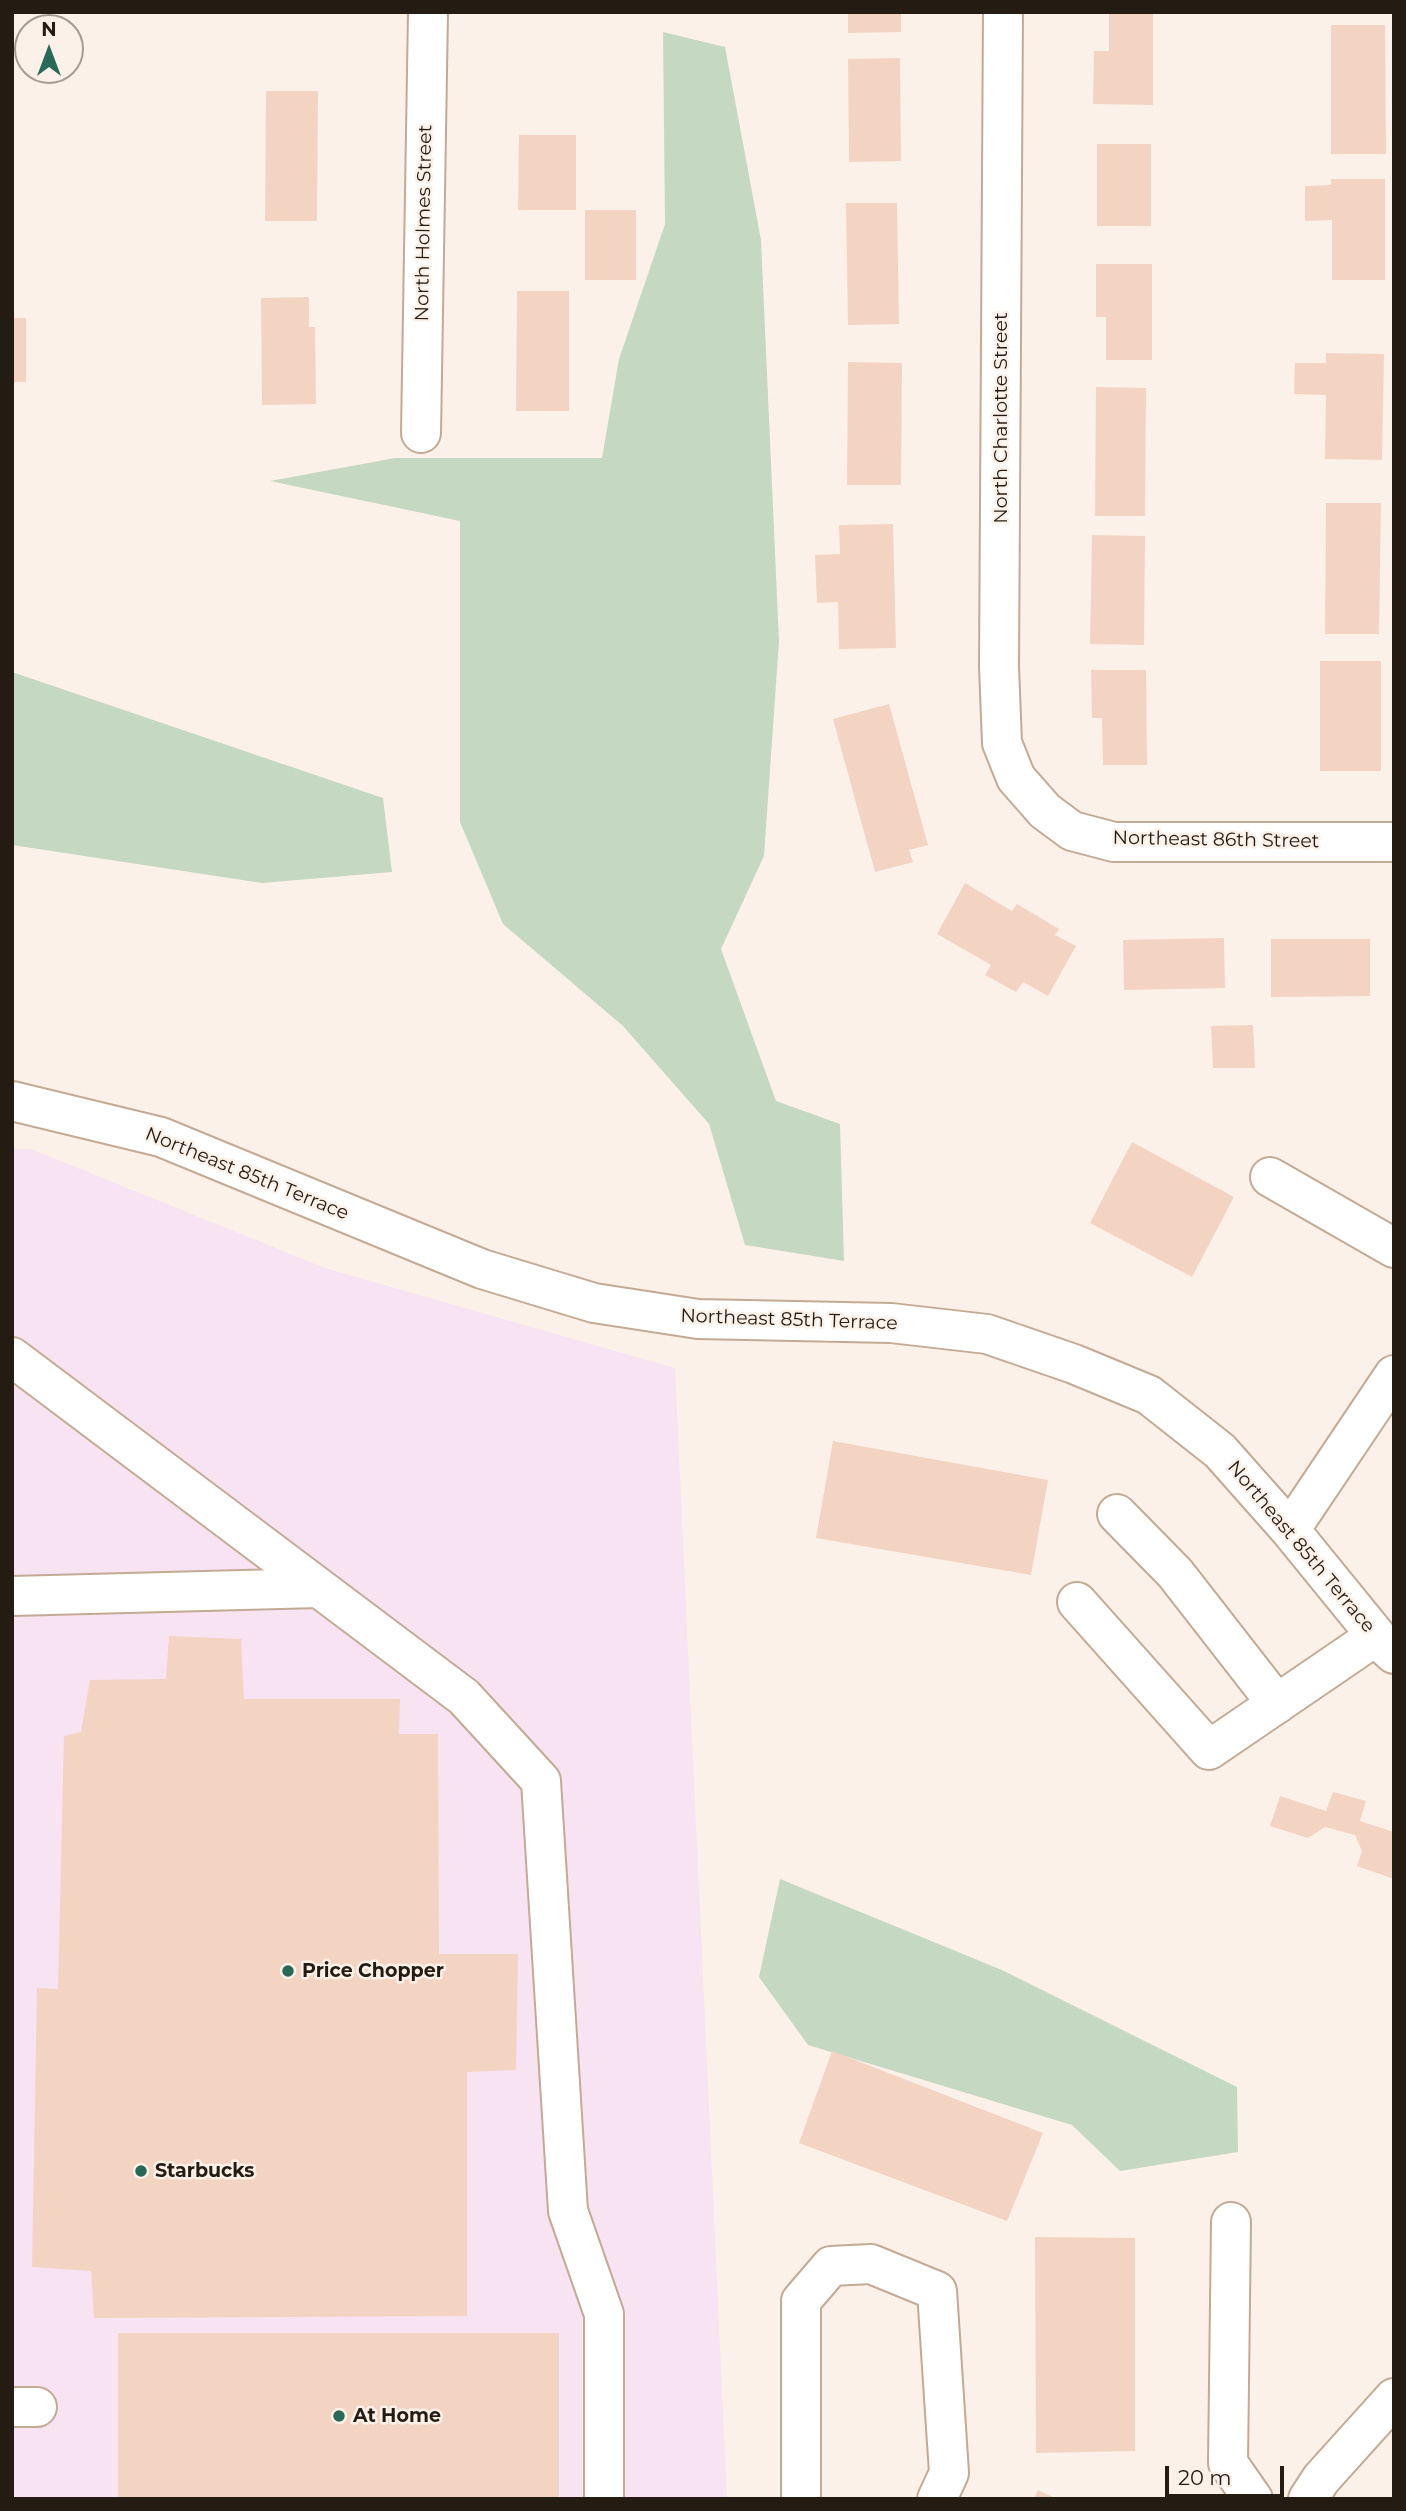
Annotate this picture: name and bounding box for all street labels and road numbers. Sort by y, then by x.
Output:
street label: North Holmes Street [411,125,437,321]
street label: North Charlotte Street [990,312,1012,524]
street label: Northeast 86th Street [1112,827,1320,853]
street label: Northeast 85th Terrace [142,1123,352,1225]
street label: Northeast 85th Terrace [680,1305,898,1335]
street label: Northeast 85th Terrace [1222,1456,1380,1638]

